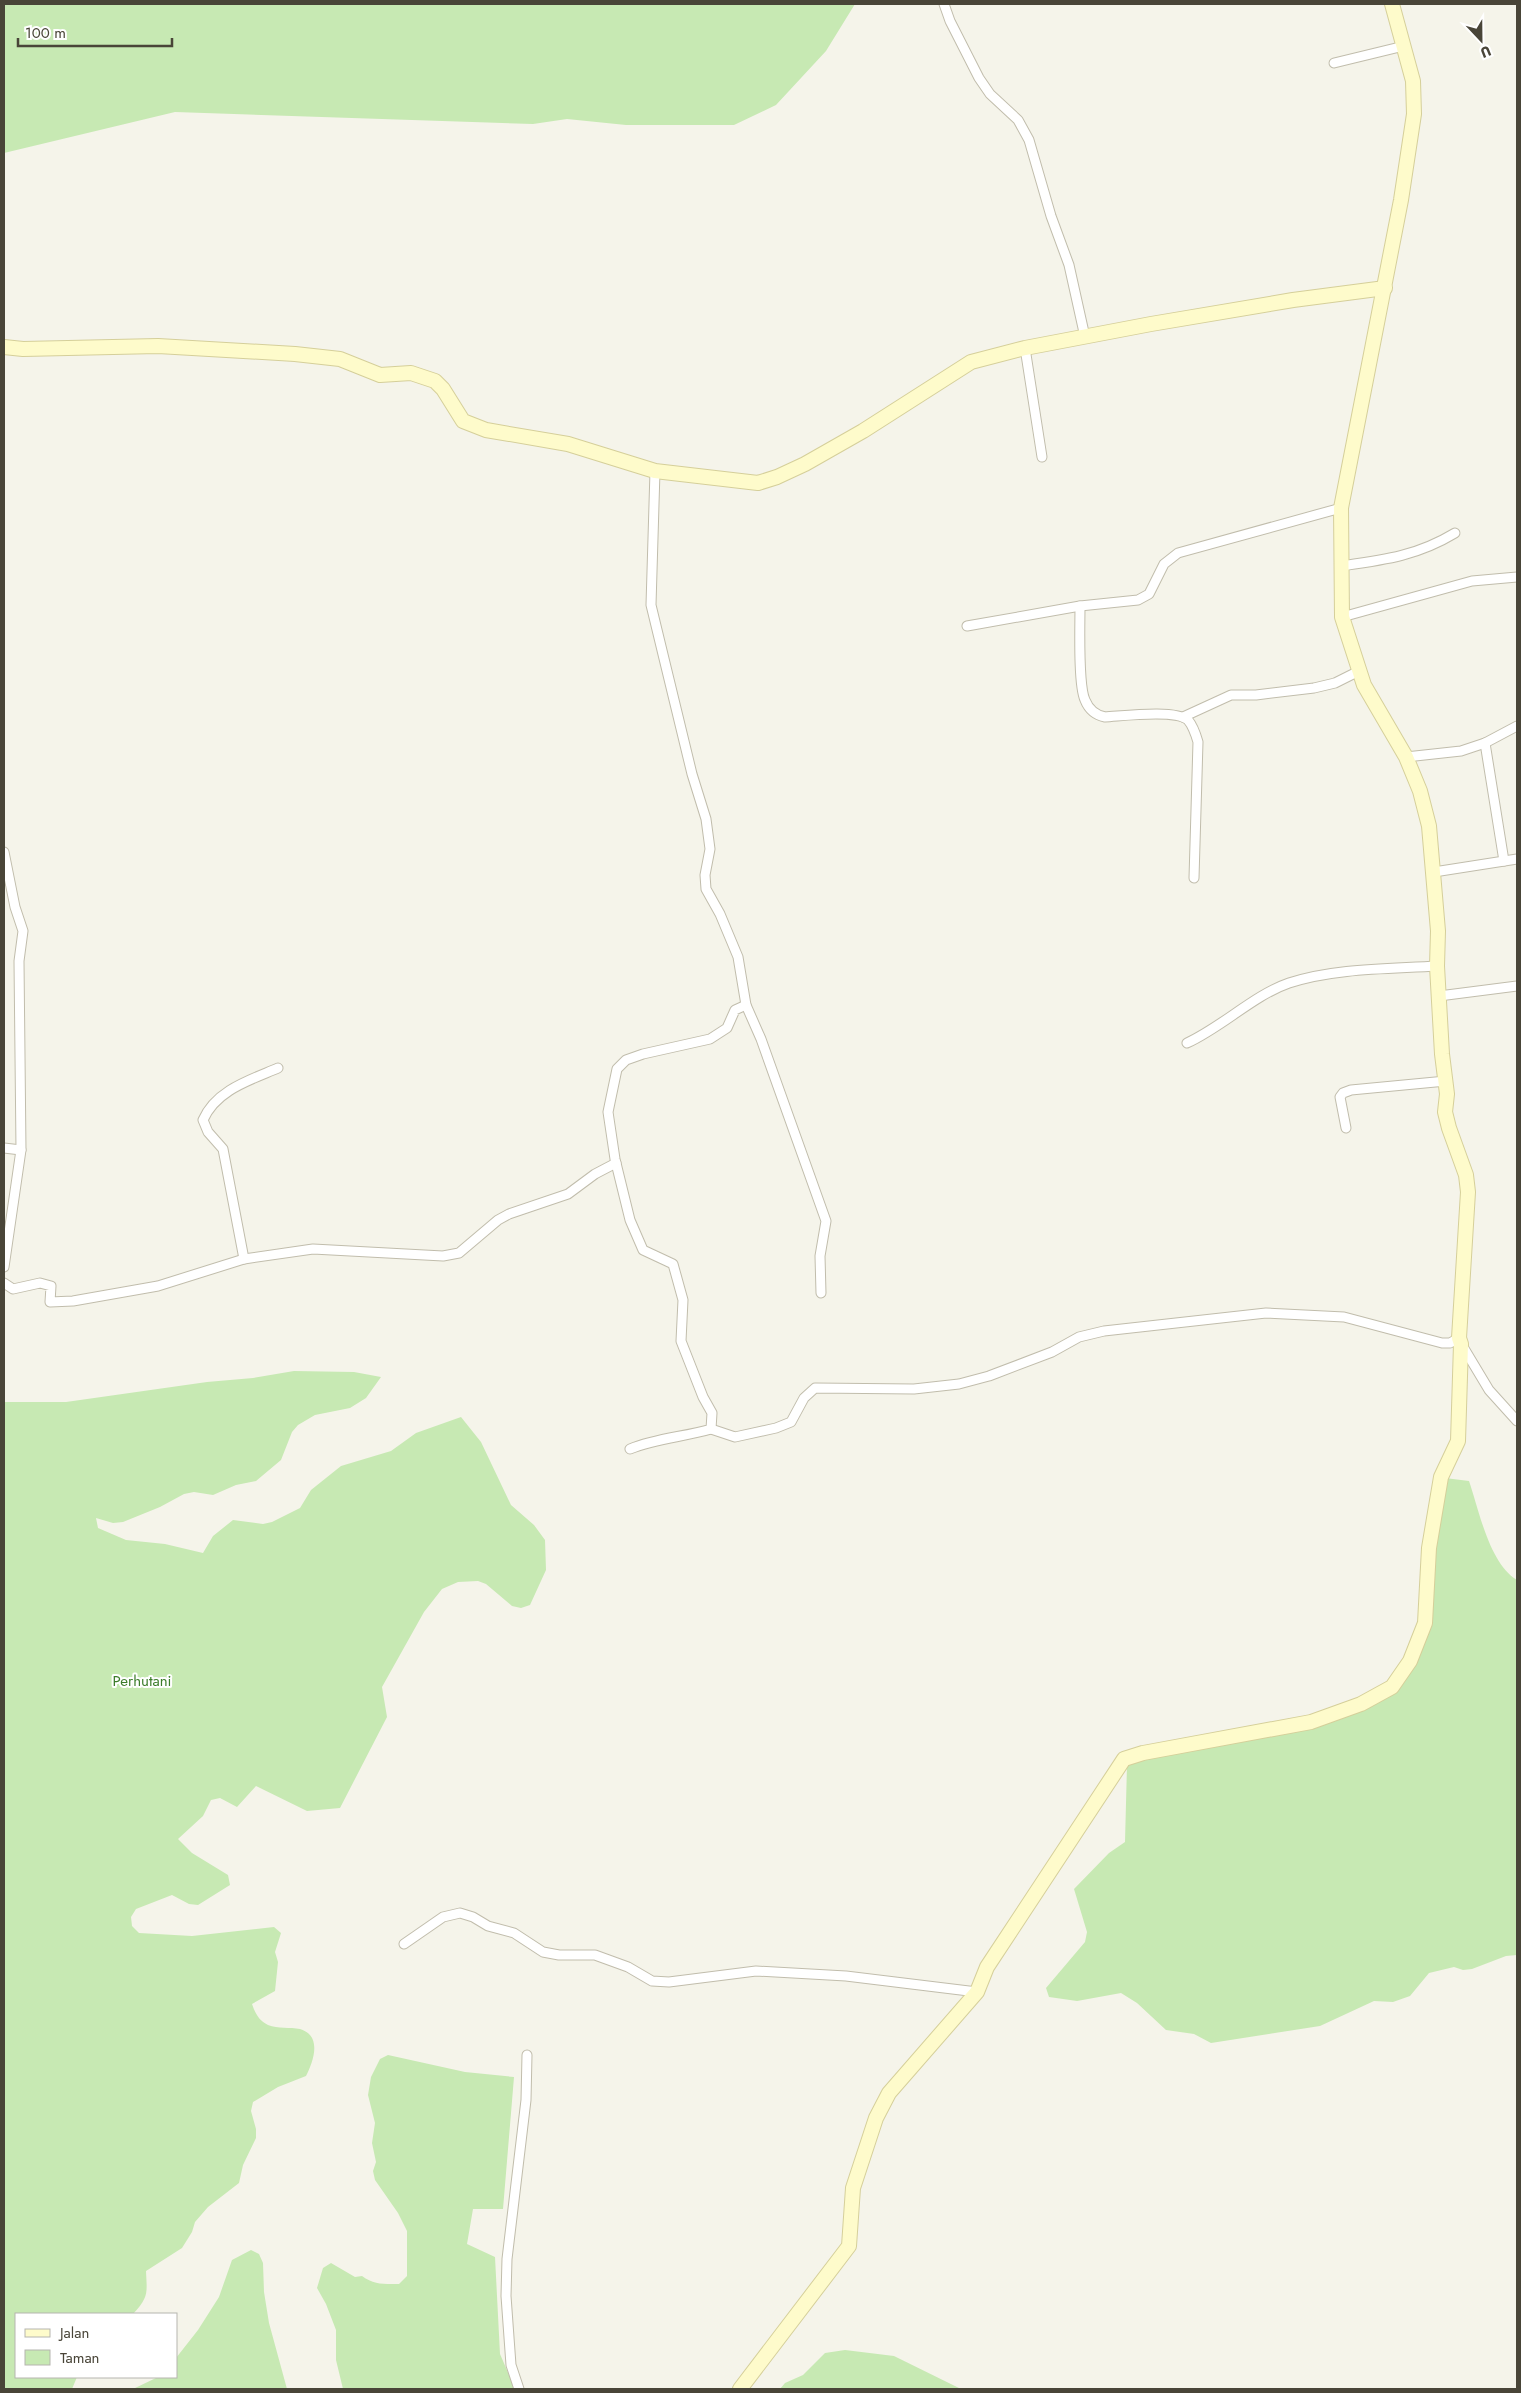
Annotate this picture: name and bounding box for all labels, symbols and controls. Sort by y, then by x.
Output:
scale bar [18,15,171,47]
north arrow [1456,15,1506,65]
text: 100 m [25,22,66,44]
text: U [1478,41,1494,63]
park label: Perhutani [113,1670,171,1692]
legend [15,2313,178,2378]
text: Jalan [58,2322,89,2344]
text: Taman [60,2347,99,2369]

